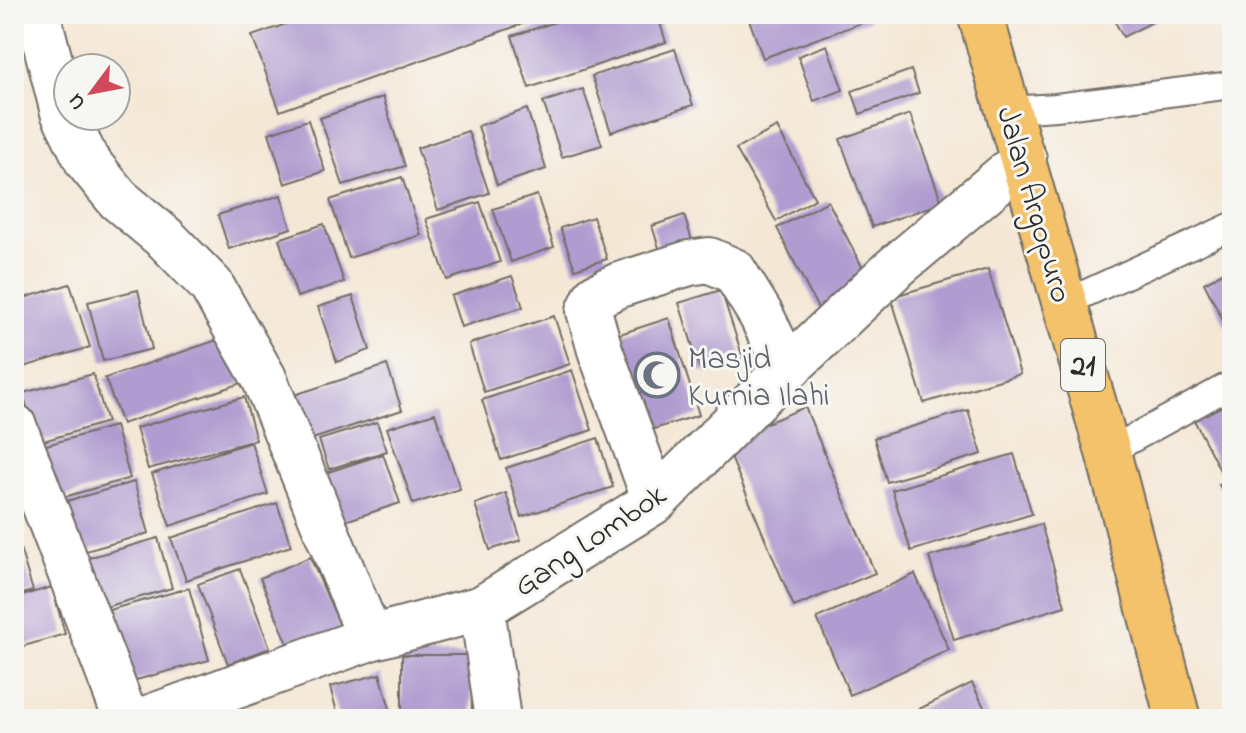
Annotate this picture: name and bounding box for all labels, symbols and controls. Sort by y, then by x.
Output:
north arrow [52,52,132,132]
text: U [60,87,95,115]
street label: Jalan Argopuro [982,101,1083,309]
place label: Masjid Kurnia Ilahi [688,337,830,421]
road number: 21 [1061,339,1105,391]
mosque icon: Masjid Kurnia Ilahi [633,351,681,399]
street label: Gang Lombok [505,473,678,610]

